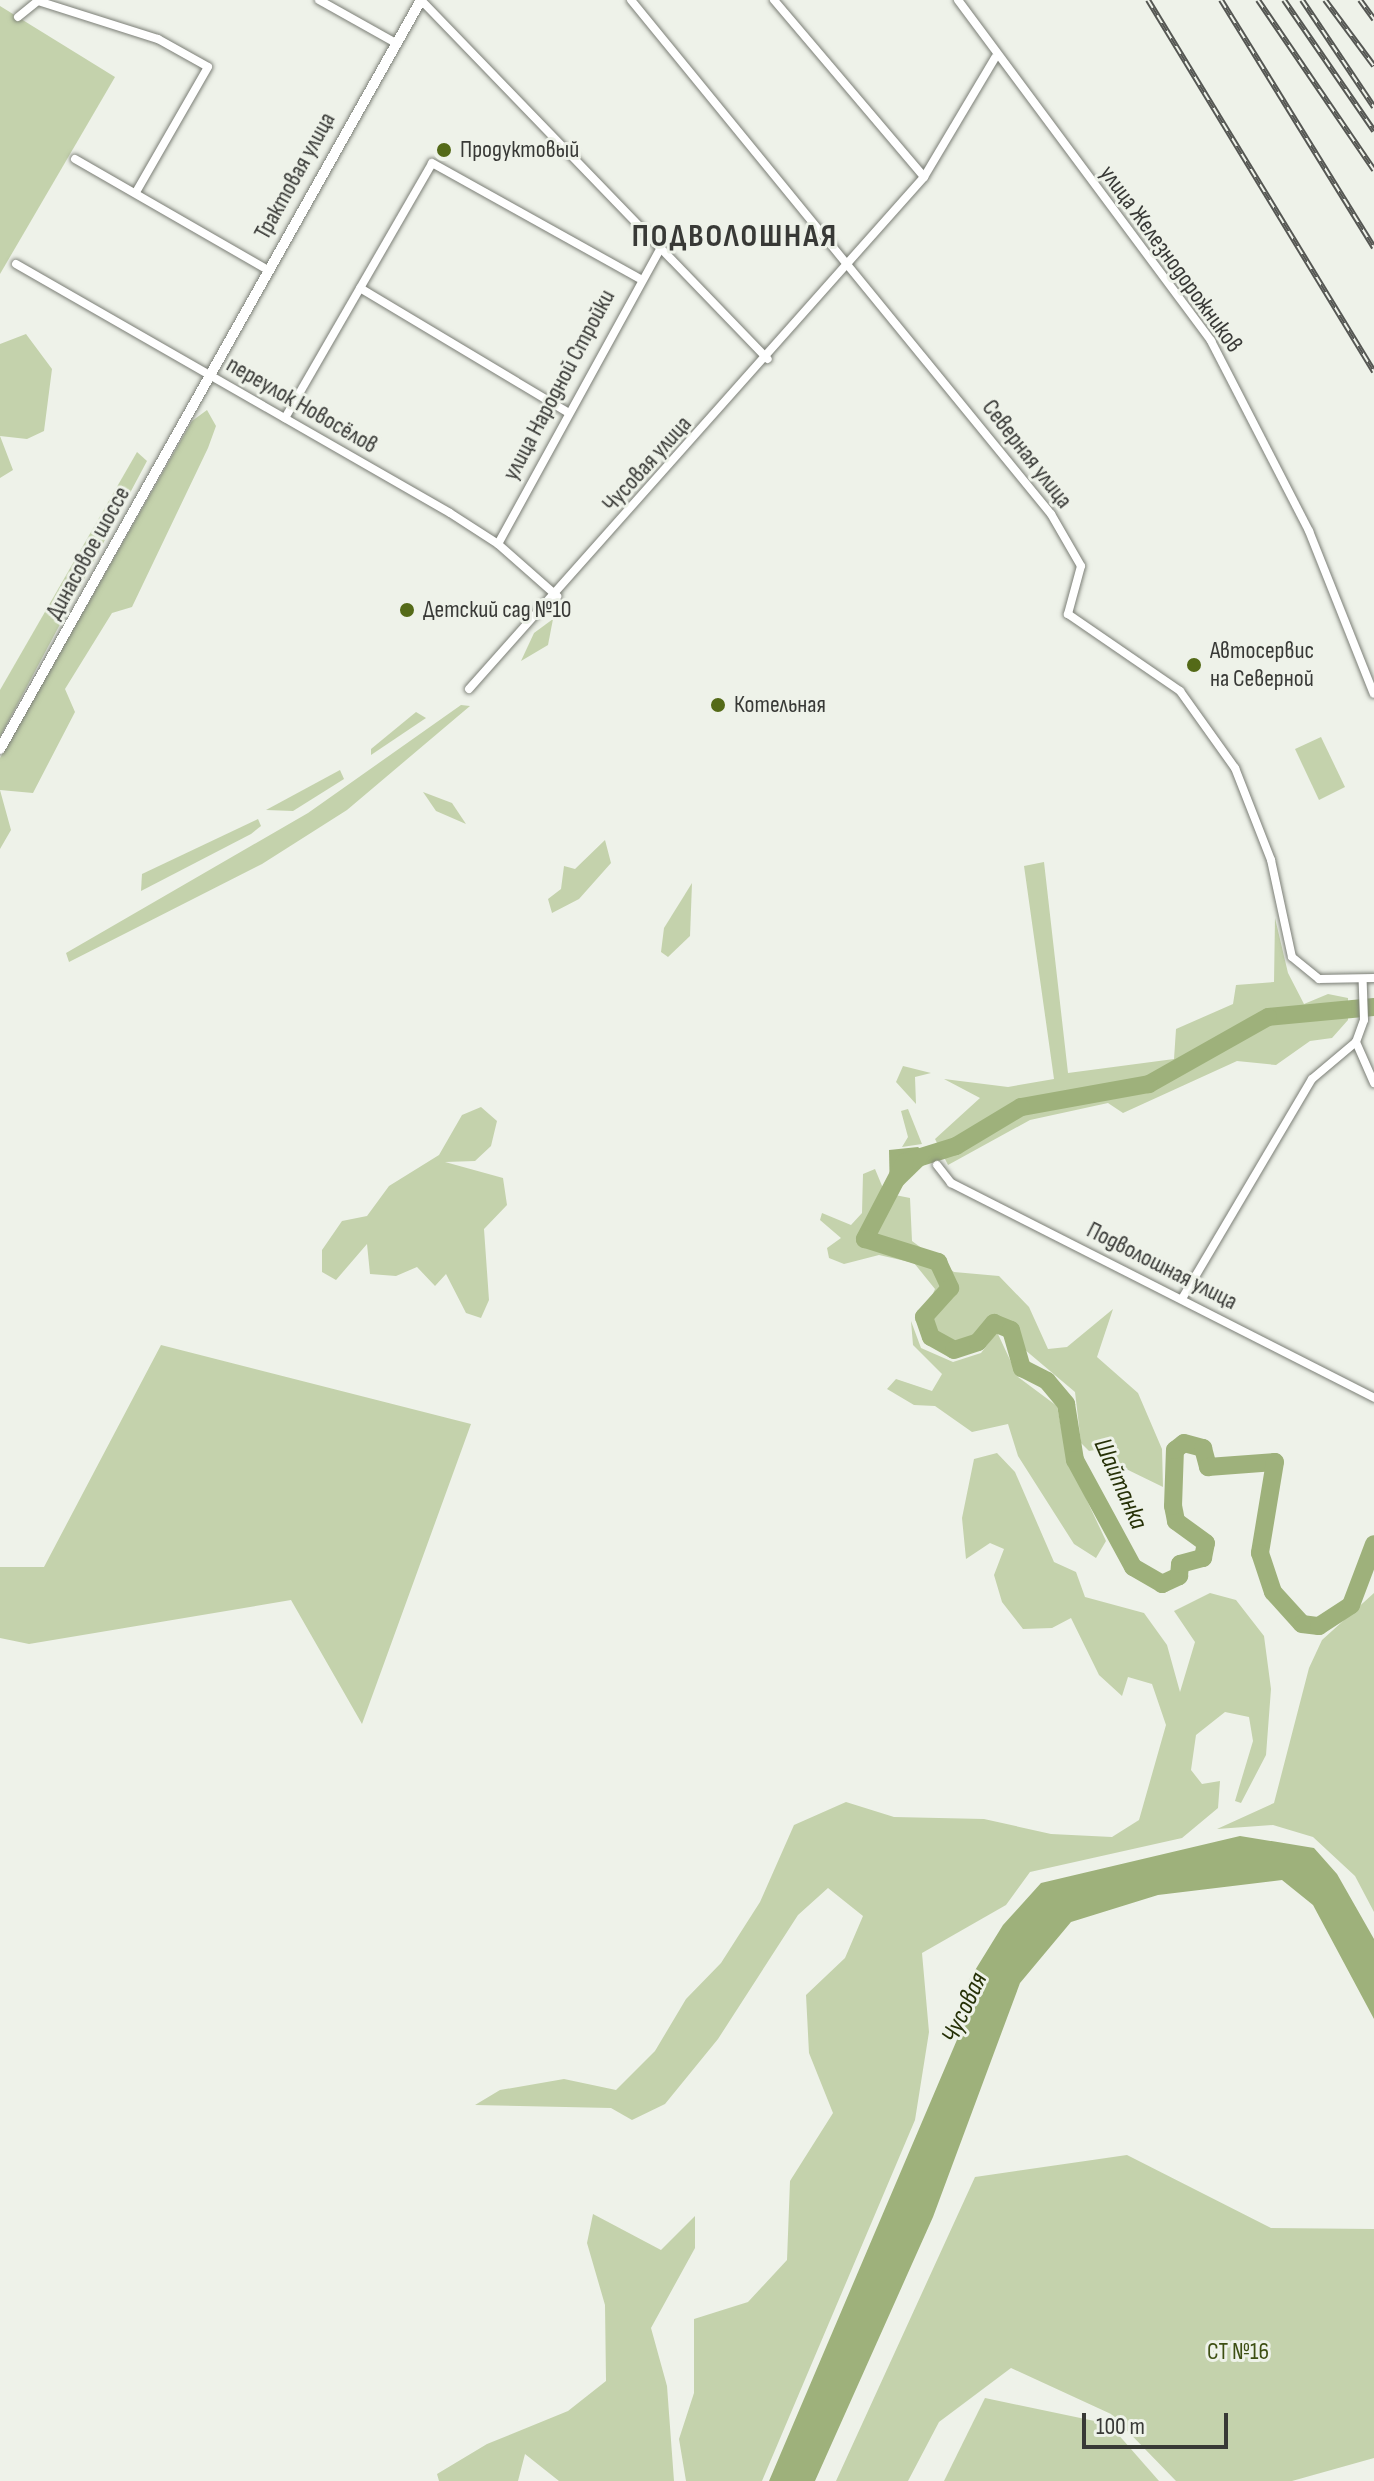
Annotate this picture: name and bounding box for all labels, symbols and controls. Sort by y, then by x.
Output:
street label: Трактовая улица [248,107,342,245]
place label: Продуктовый [460,136,579,164]
marker: Продуктовый [435,141,453,159]
street label: улица Железнодорожников [1094,160,1248,358]
district label: ПОДВОЛОШНАЯ [632,218,838,256]
street label: улица Народной Стройки [497,285,621,485]
street label: переулок Новосёлов [221,350,383,460]
street label: Северная улица [976,394,1078,514]
street label: Чусовая улица [596,410,698,518]
street label: Динасовое шоссе [40,482,136,624]
place label: Детский сад №10 [423,596,572,624]
marker: Детский сад №10 [398,601,416,619]
place label: Автосервис на Северной [1210,637,1314,693]
marker: Автосервис на Северной [1185,656,1203,674]
place label: Котельная [734,691,826,719]
marker: Котельная [709,696,727,714]
street label: Подволошная улица [1082,1216,1242,1316]
water label: Шайтанка [1086,1434,1154,1534]
water label: Чусовая [935,1968,995,2048]
park label: СТ №16 [1207,2338,1269,2366]
scale bar [1086,2397,1232,2447]
text: 100 m [1096,2412,1145,2441]

